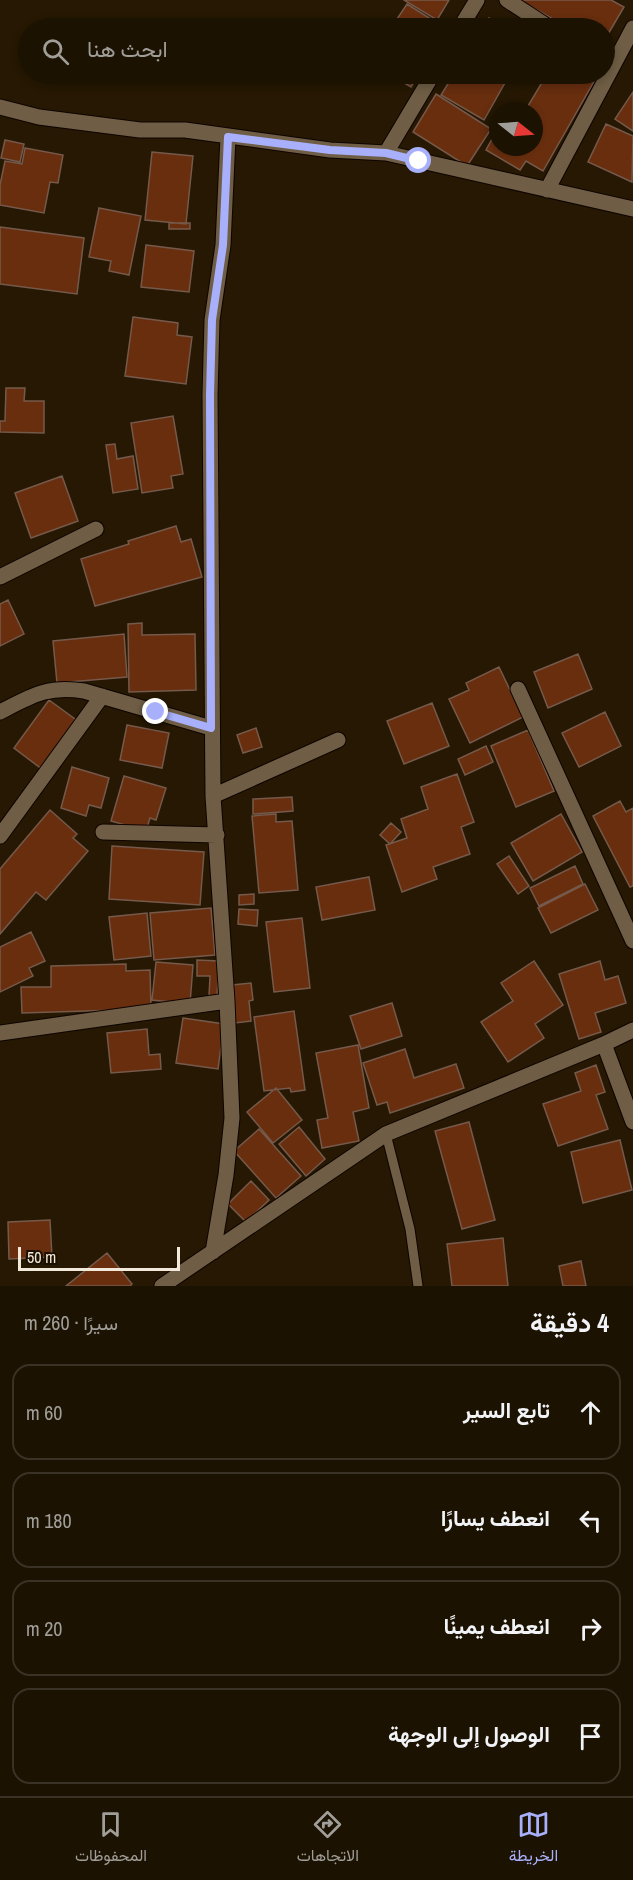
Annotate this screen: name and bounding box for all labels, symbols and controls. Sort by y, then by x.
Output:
search box [18,18,615,84]
text: ابحث هنا [87,34,168,64]
icon: search [39,35,72,68]
north arrow [489,102,543,156]
route start [405,147,431,173]
route end [142,698,168,724]
scale bar [18,1244,180,1272]
text: 50 m [27,1246,56,1268]
text: 4 دقيقة [530,1305,609,1340]
text: سيرًا · 260 m [24,1309,118,1336]
text: تابع السير [463,1395,550,1425]
icon: ahead [574,1396,607,1429]
text: 60 m [26,1399,62,1426]
text: انعطف يسارًا [441,1503,550,1533]
icon: left [574,1504,607,1537]
text: 180 m [26,1507,72,1534]
text: انعطف يمينًا [444,1611,550,1641]
icon: right [574,1612,607,1645]
text: 20 m [26,1615,62,1642]
text: الوصول إلى الوجهة [388,1719,550,1749]
icon: arrive [574,1720,607,1753]
tab: المحفوظات [75,1808,147,1870]
tab: الاتجاهات [297,1808,359,1870]
tab: الخريطة [509,1808,558,1870]

